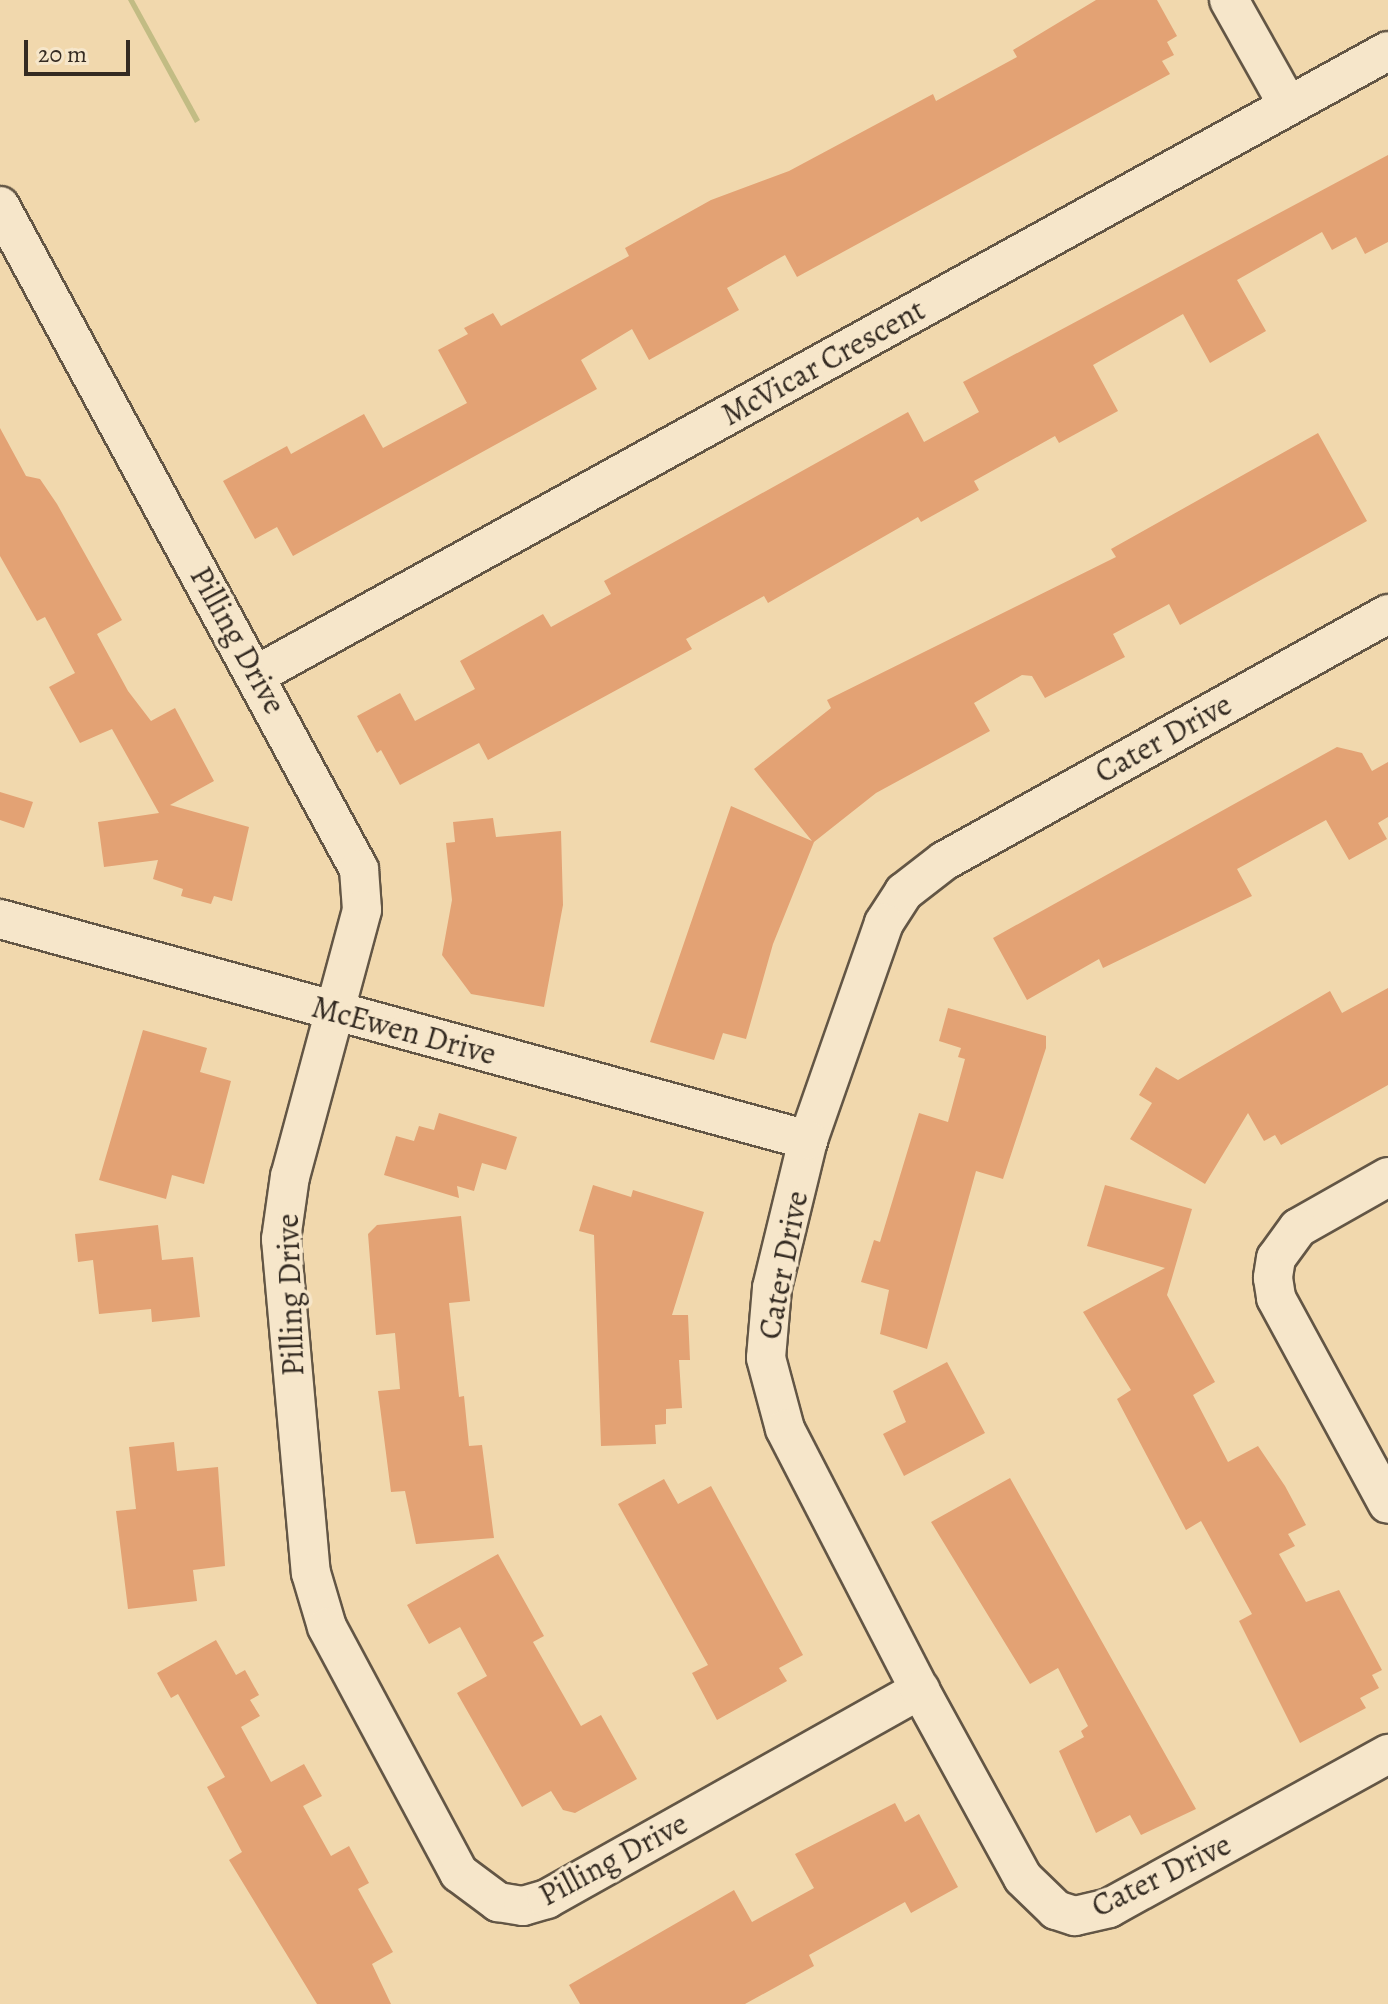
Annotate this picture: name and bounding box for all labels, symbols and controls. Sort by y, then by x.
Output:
scale bar [28,24,134,74]
text: 20 m [38,38,87,70]
street label: McVicar Crescent [715,290,931,434]
street label: Pilling Drive [182,560,294,720]
street label: Cater Drive [1088,685,1238,791]
street label: McEwen Drive [308,987,500,1073]
street label: Cater Drive [750,1188,816,1342]
street label: Pilling Drive [268,1213,312,1377]
street label: Pilling Drive [532,1804,694,1914]
street label: Cater Drive [1085,1825,1237,1925]

